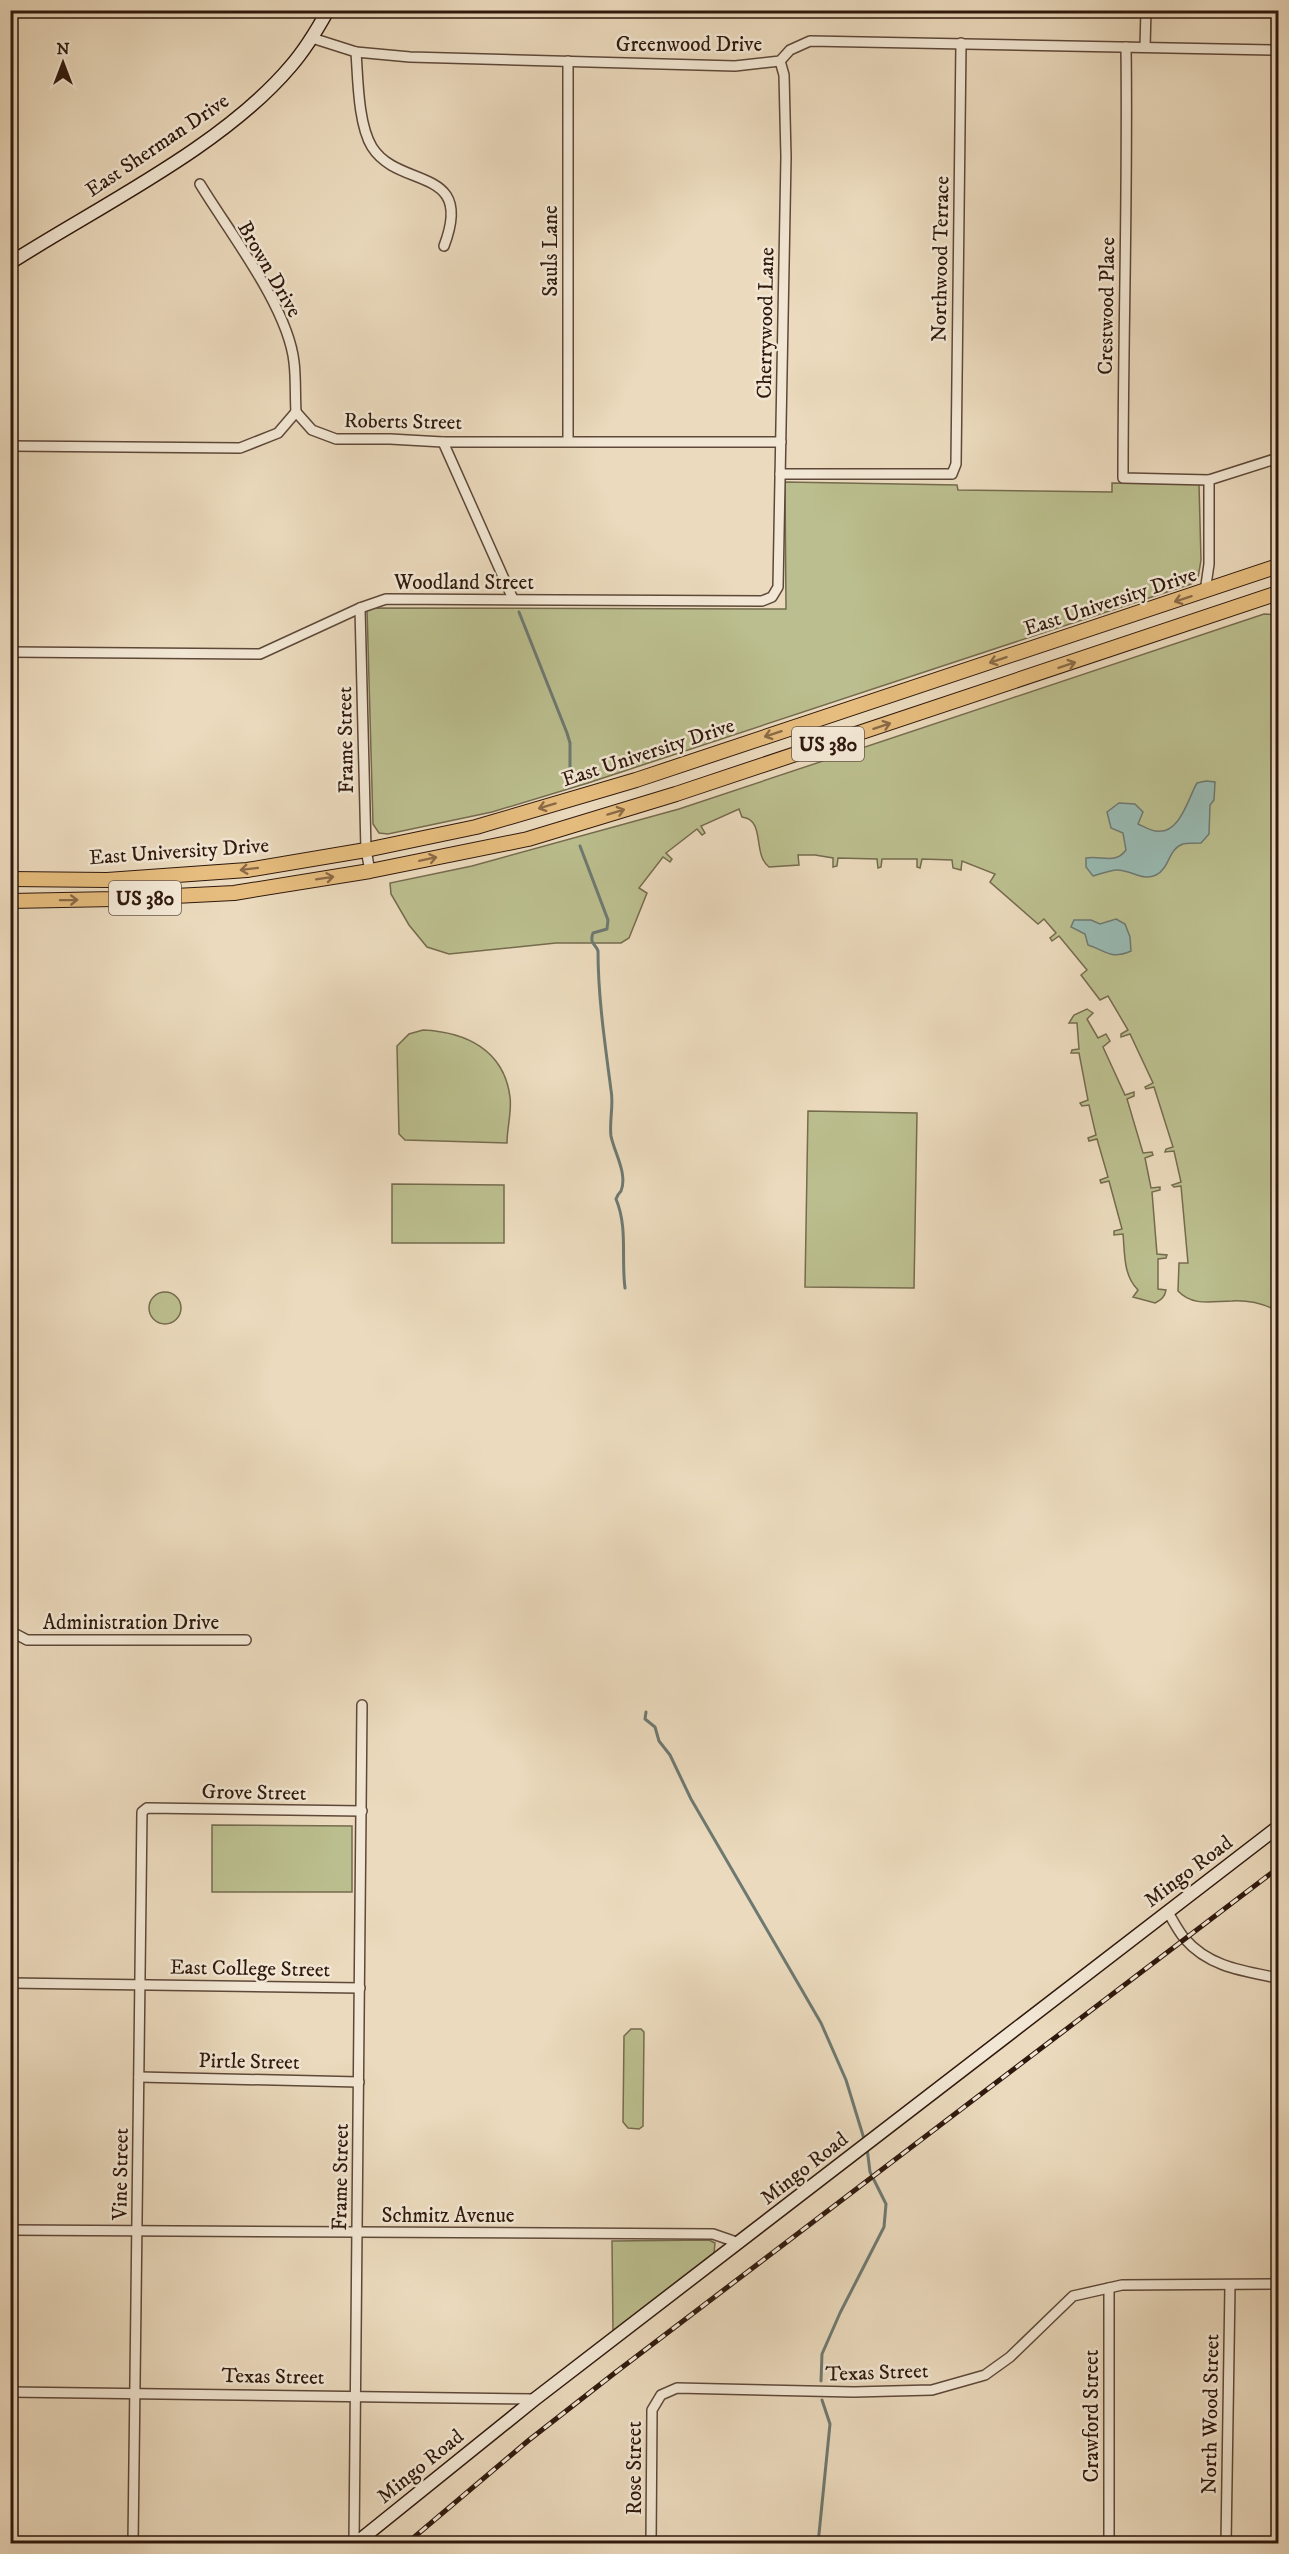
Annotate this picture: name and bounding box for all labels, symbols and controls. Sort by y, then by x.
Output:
street label: Greenwood Drive [616,32,762,58]
north arrow [33,33,93,93]
text: N [56,39,70,59]
street label: East Sherman Drive [81,88,234,203]
street label: Northwood Terrace [927,176,955,342]
street label: Sauls Lane [538,205,564,297]
street label: Brown Drive [231,217,307,323]
street label: Crestwood Place [1093,237,1121,375]
street label: Cherrywood Lane [752,247,780,399]
street label: Roberts Street [344,408,463,436]
street label: East University Drive [1021,562,1200,642]
street label: Woodland Street [393,570,534,596]
one-way arrow [1174,594,1193,605]
one-way arrow [989,655,1008,666]
one-way arrow [1057,659,1076,670]
street label: Frame Street [332,686,360,794]
street label: East University Drive [559,713,738,793]
one-way arrow [872,720,891,731]
road number: US 380 [792,727,864,761]
one-way arrow [764,729,783,740]
one-way arrow [538,801,557,812]
one-way arrow [607,806,626,817]
street label: East University Drive [88,833,270,871]
one-way arrow [418,853,437,865]
one-way arrow [240,864,259,875]
one-way arrow [314,873,334,884]
road number: US 380 [109,881,181,915]
one-way arrow [58,894,78,906]
street label: Administration Drive [43,1610,220,1636]
street label: Grove Street [201,1779,307,1807]
street label: Mingo Road [1139,1830,1238,1913]
street label: East College Street [170,1955,331,1983]
street label: Pirtle Street [198,2048,300,2076]
street label: Frame Street [327,2123,355,2231]
street label: Mingo Road [756,2126,854,2211]
street label: Vine Street [107,2127,135,2221]
street label: Schmitz Avenue [381,2203,515,2229]
street label: North Wood Street [1197,2333,1225,2494]
street label: Crawford Street [1079,2349,1105,2483]
street label: Texas Street [825,2358,929,2388]
street label: Texas Street [221,2363,325,2391]
street label: Rose Street [622,2421,648,2515]
street label: Mingo Road [372,2424,470,2510]

